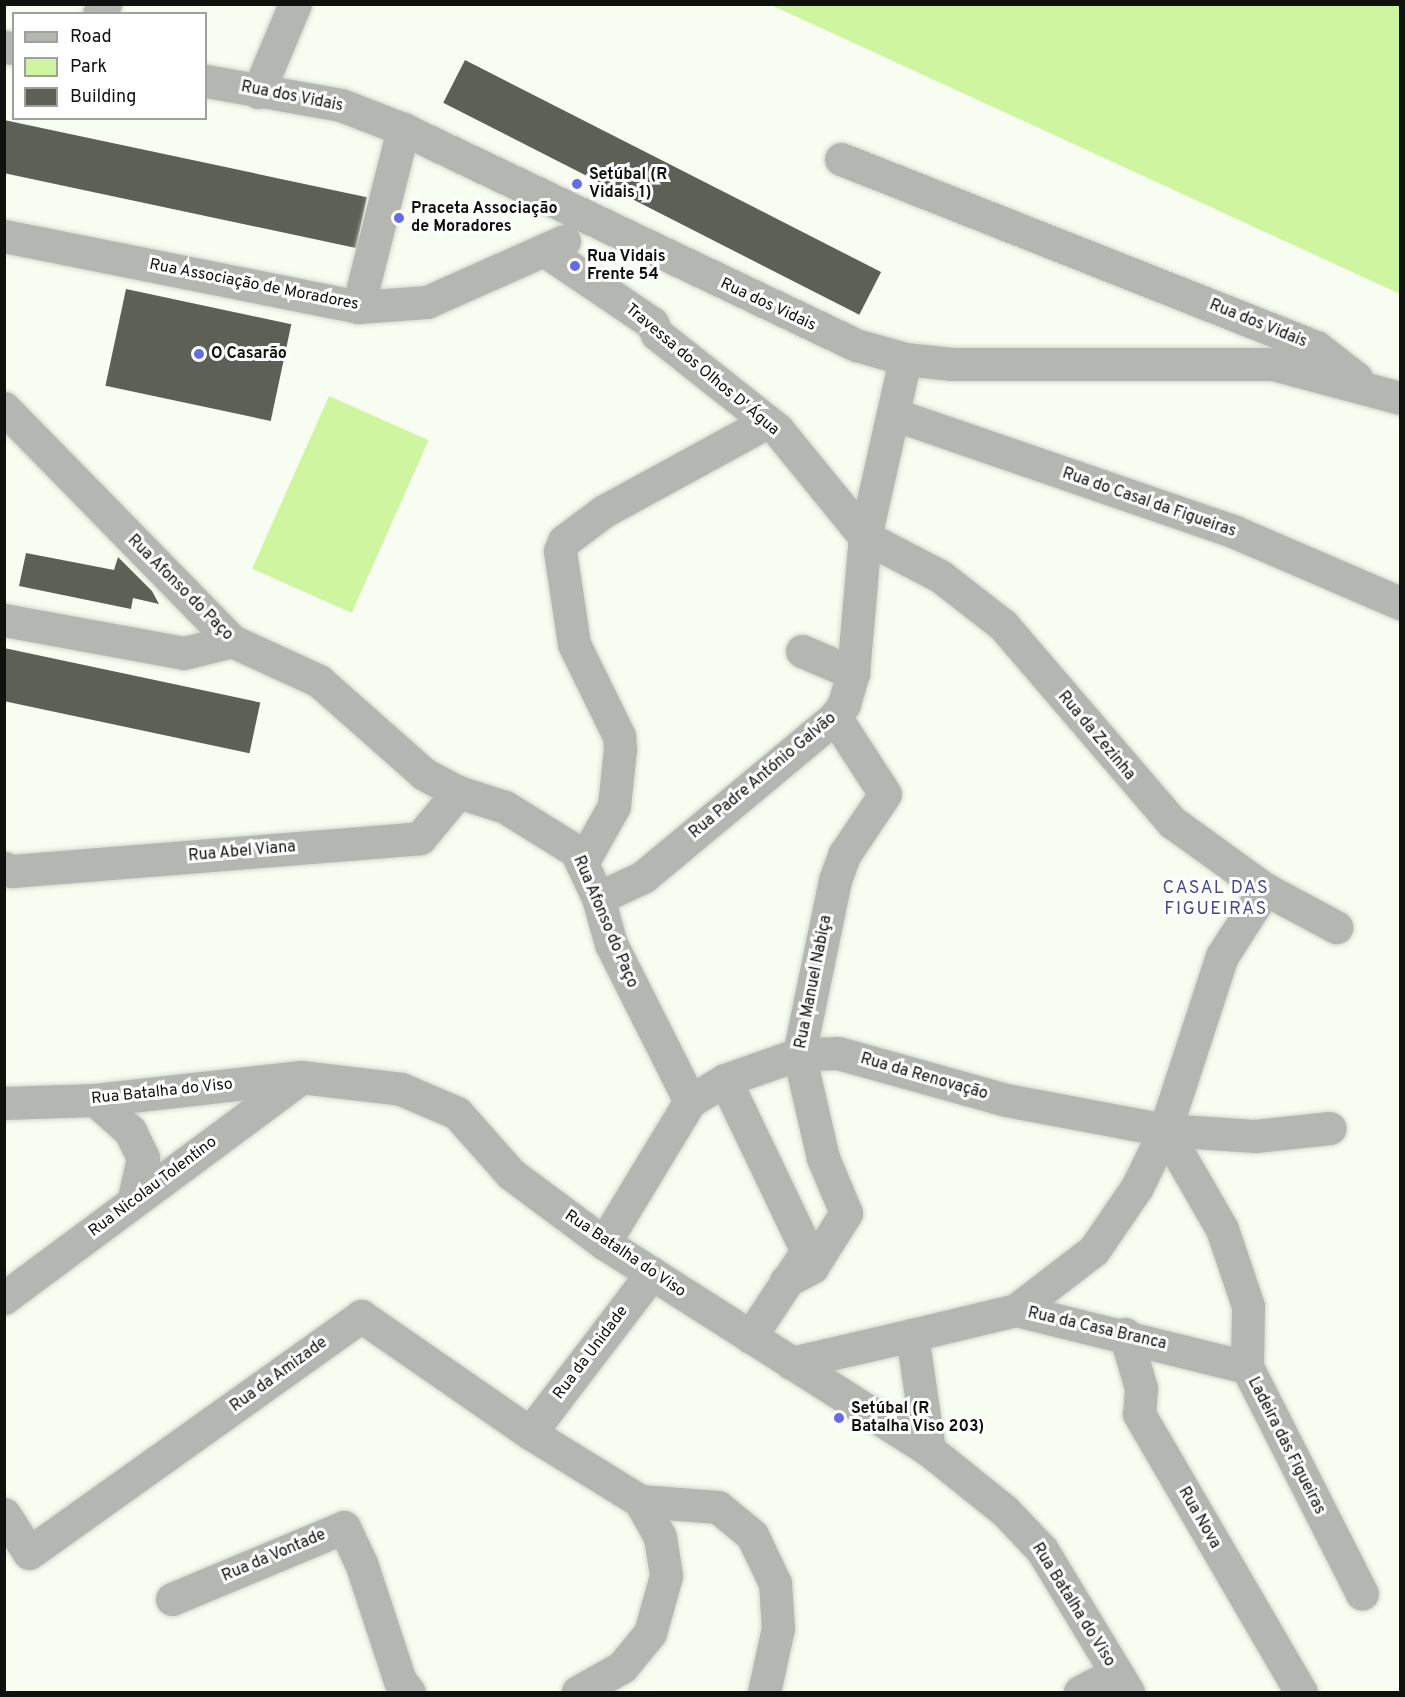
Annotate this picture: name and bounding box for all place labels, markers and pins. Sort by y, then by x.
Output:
place label: Setúbal (R Vidais 1) [589,165,667,203]
marker: Setúbal (R Vidais 1) [570,177,584,191]
place label: Praceta Associação de Moradores [411,199,558,237]
marker: Praceta Associação de Moradores [392,211,406,225]
place label: Rua Vidais Frente 54 [587,247,666,285]
marker: Rua Vidais Frente 54 [568,259,582,273]
place label: O Casarão [211,344,287,364]
marker: O Casarão [192,347,206,361]
place label: Setúbal (R Batalha Viso 203) [851,1399,985,1437]
marker: Setúbal (R Batalha Viso 203) [832,1411,846,1425]

